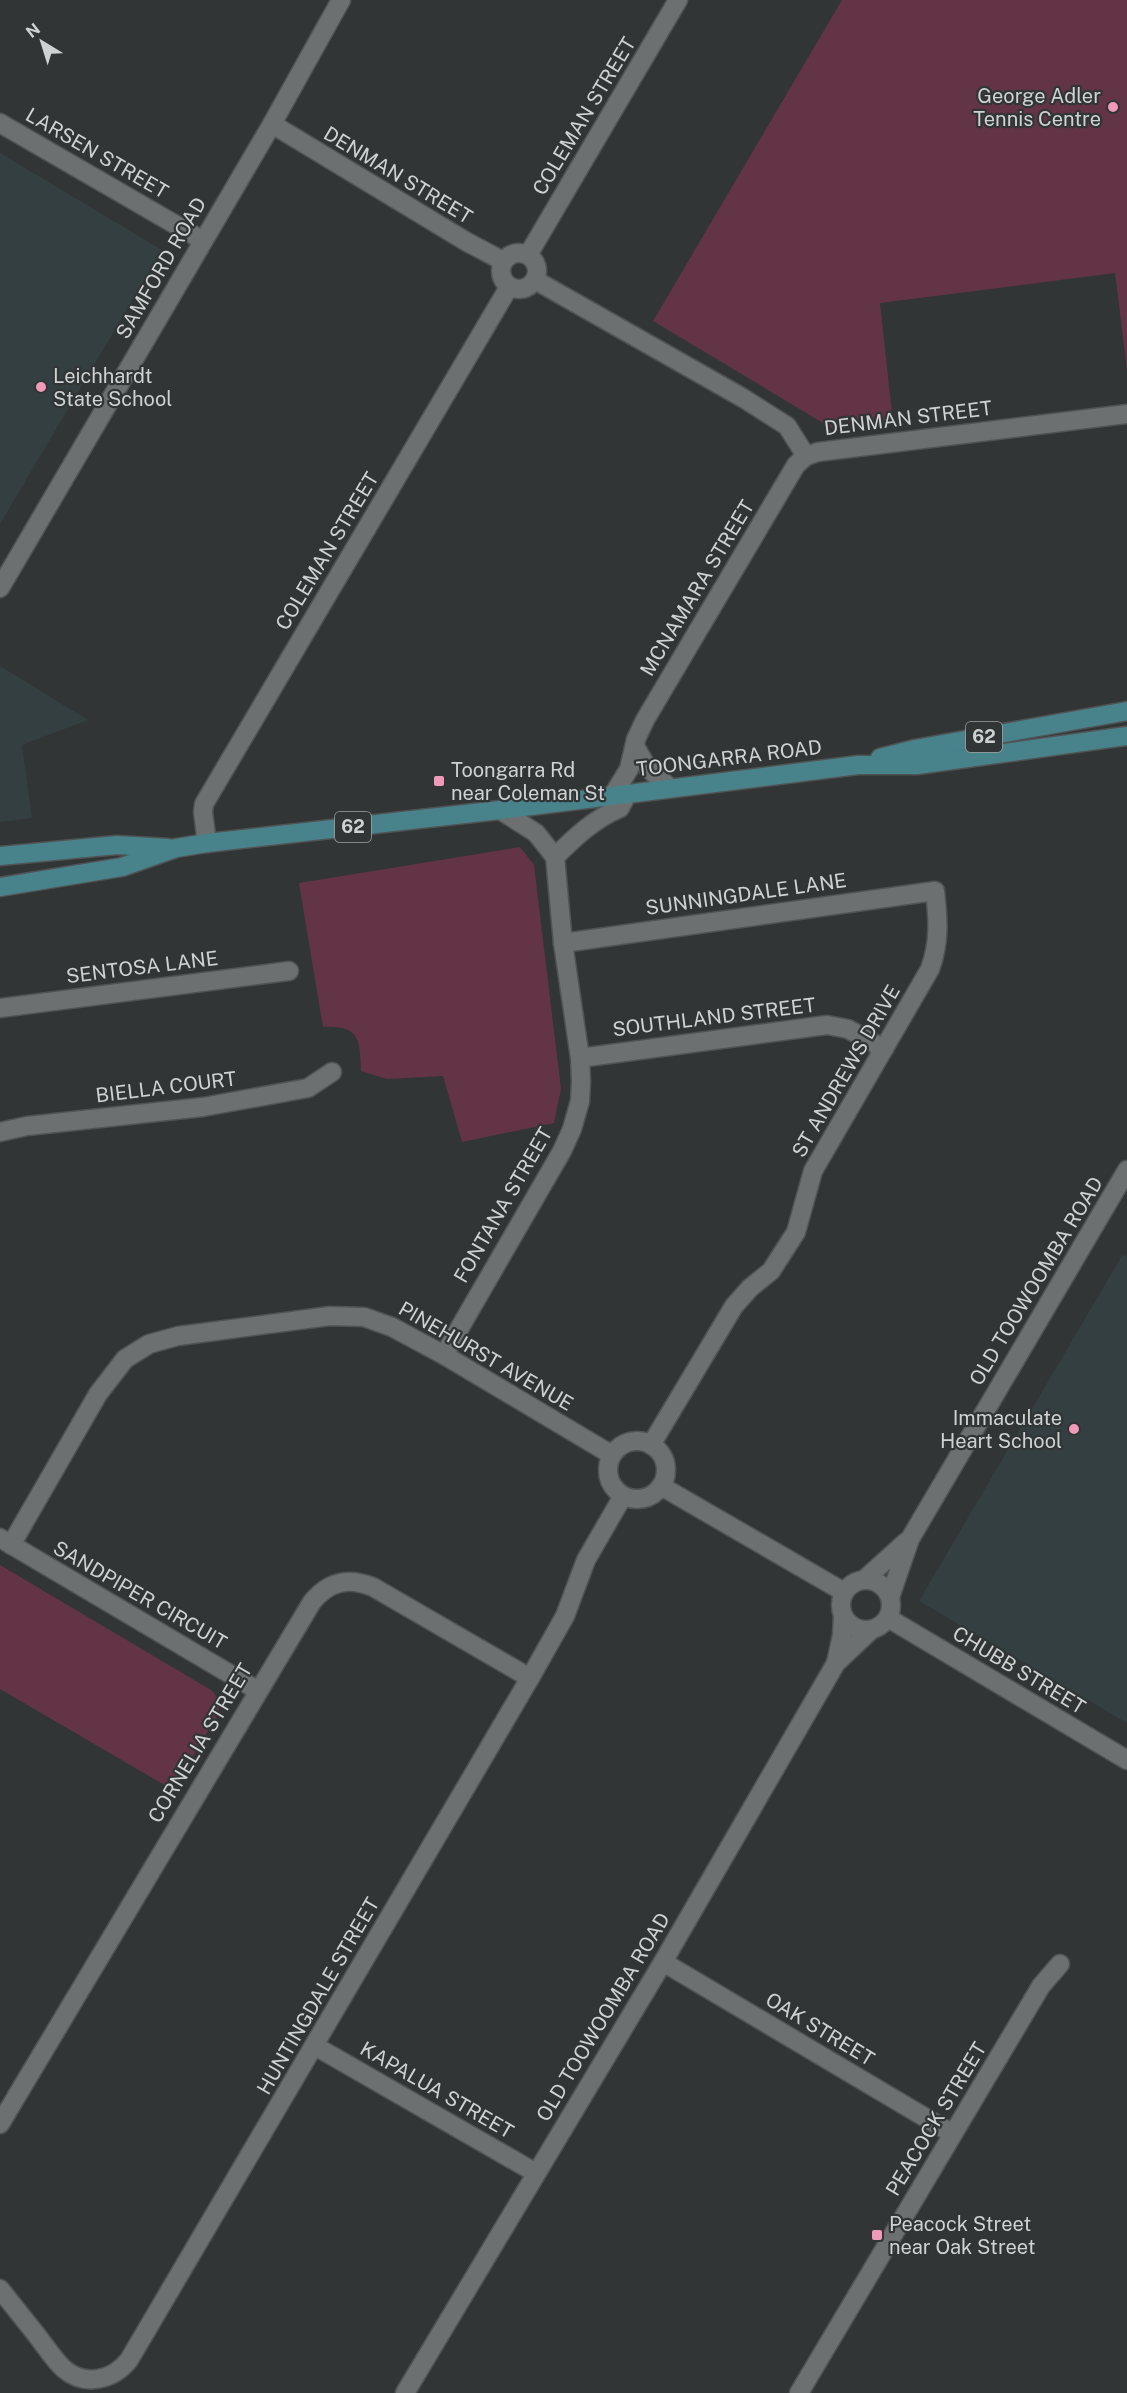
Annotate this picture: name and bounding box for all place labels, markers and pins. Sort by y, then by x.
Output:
place label: George Adler Tennis Centre [973,84,1101,131]
marker: George Adler Tennis Centre [1106,100,1120,114]
place label: Leichhardt State School [53,364,172,411]
marker: Leichhardt State School [34,380,48,394]
place label: Toongarra Rd near Coleman St [451,758,605,805]
marker: Toongarra Rd near Coleman St [432,774,446,788]
place label: Immaculate Heart School [940,1406,1062,1453]
marker: Immaculate Heart School [1067,1422,1081,1436]
place label: Peacock Street near Oak Street [889,2212,1036,2259]
marker: Peacock Street near Oak Street [870,2228,884,2242]

